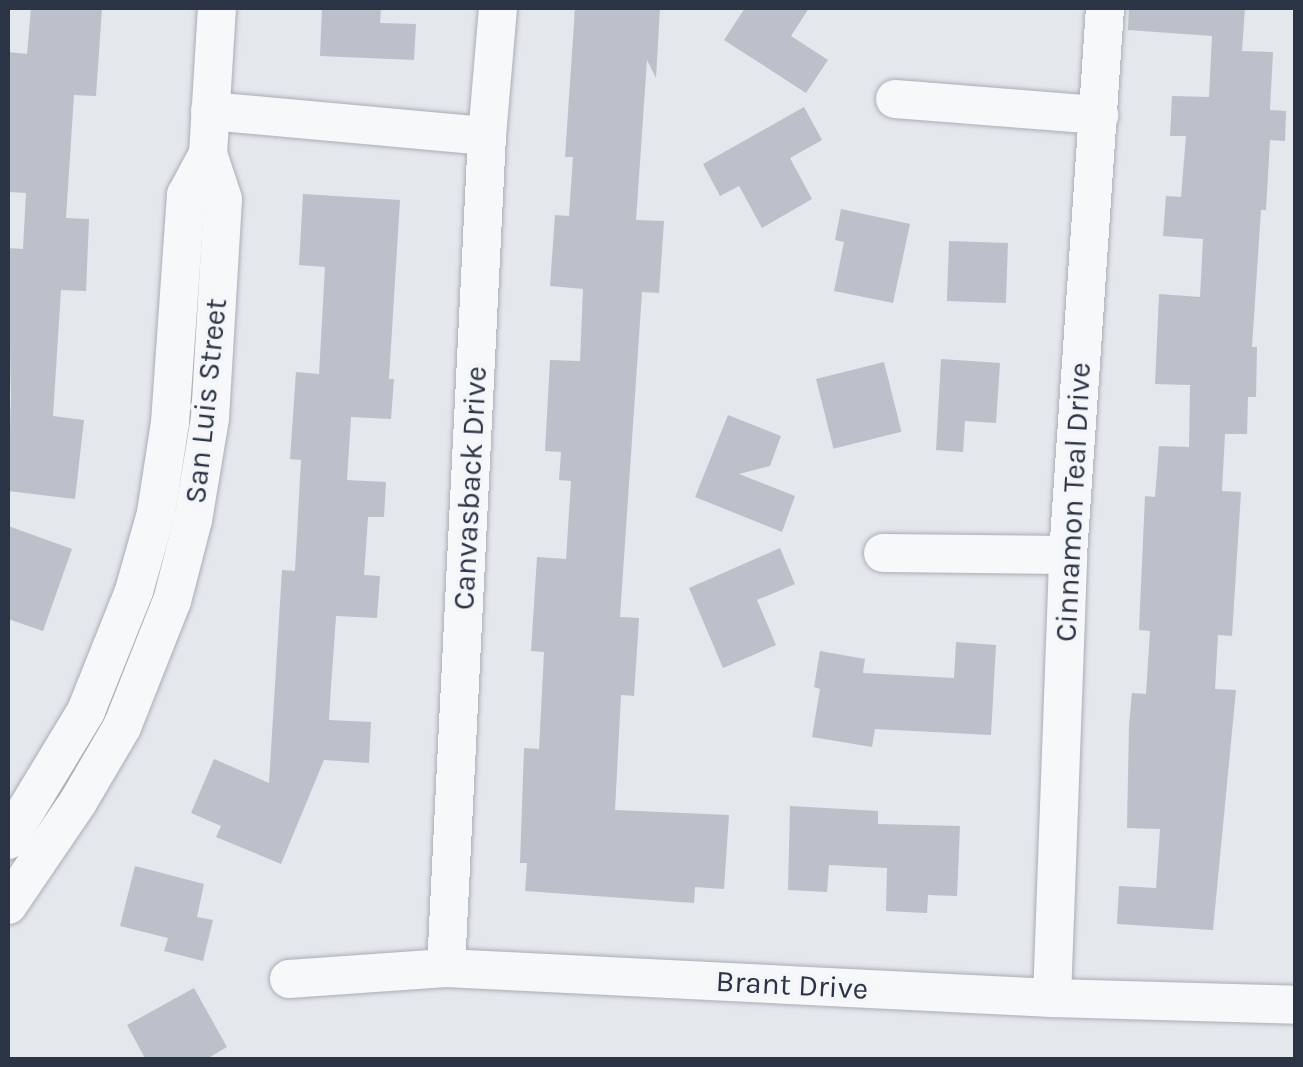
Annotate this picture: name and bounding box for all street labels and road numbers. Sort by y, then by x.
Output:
street label: San Luis Street [177,297,235,505]
street label: Cinnamon Teal Drive [1048,361,1098,643]
street label: Canvasback Drive [446,365,494,611]
street label: Brant Drive [715,963,869,1007]

